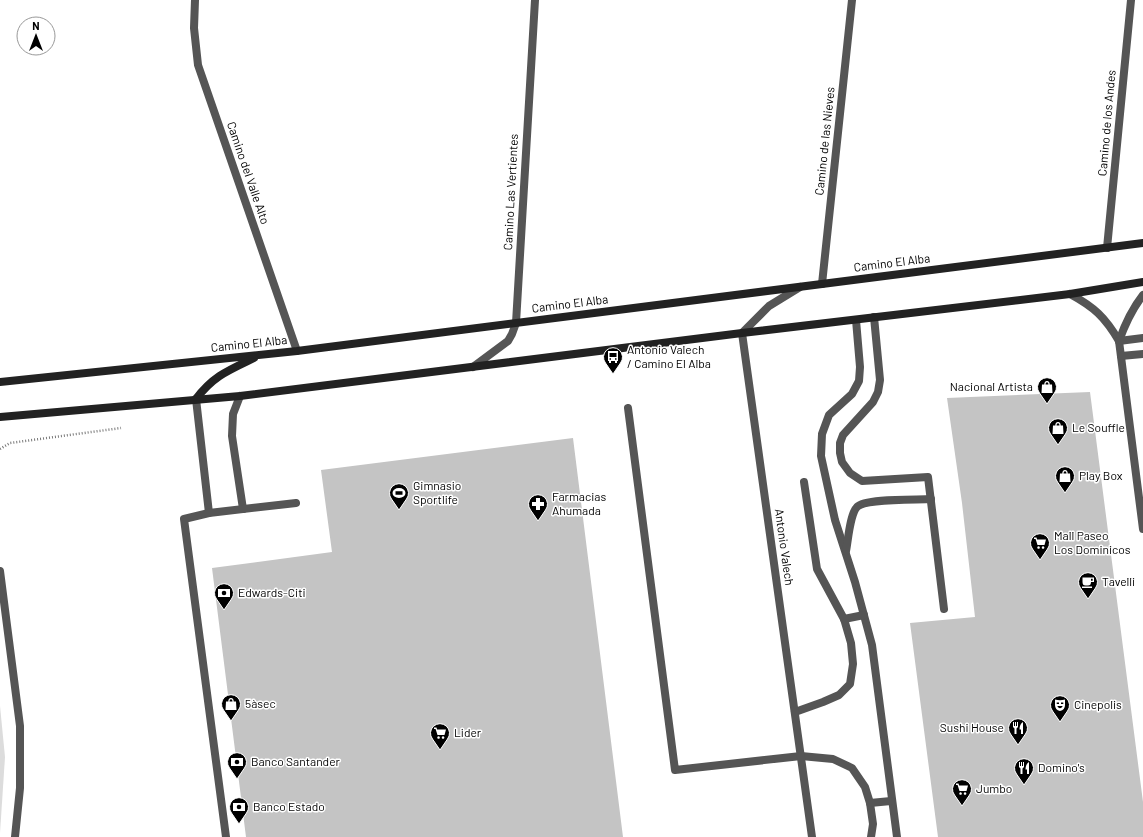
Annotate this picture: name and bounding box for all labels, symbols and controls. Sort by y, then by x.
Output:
north arrow [16,16,56,56]
text: N [32,19,40,32]
street label: Camino de los Andes [1094,69,1118,177]
street label: Camino de las Nieves [811,86,837,196]
street label: Camino del Valle Alto [225,120,273,226]
street label: Camino Las Vertientes [500,133,520,251]
street label: Camino El Alba [853,250,931,274]
street label: Camino El Alba [531,291,609,315]
street label: Camino El Alba [210,332,288,354]
place label: Antonio Valech / Camino El Alba [627,342,711,370]
bus stop icon: Antonio Valech / Camino El Alba [602,346,624,374]
shop icon: Nacional Artista [1036,376,1058,404]
place label: Nacional Artista [950,379,1033,393]
shop icon: Le Souffle [1047,417,1069,445]
place label: Le Souffle [1072,420,1125,434]
shop icon: Play Box [1054,465,1076,493]
place label: Play Box [1079,468,1123,482]
place label: Gimnasio Sportlife [413,478,461,506]
sports icon: Gimnasio Sportlife [388,482,410,510]
place label: Farmacias Ahumada [552,489,606,517]
pharmacy icon: Farmacias Ahumada [527,493,549,521]
street label: Antonio Valech [773,508,797,586]
place label: Mall Paseo Los Dominicos [1054,528,1131,556]
supermarket icon: Mall Paseo Los Dominicos [1029,532,1051,560]
cafe icon: Tavelli [1077,571,1099,599]
place label: Tavelli [1102,574,1135,588]
bank icon: Edwards-Citi [213,582,235,610]
place label: Edwards-Citi [238,585,306,599]
shop icon: 5àsec [220,693,242,721]
theatre icon: Cinepolis [1049,694,1071,722]
place label: 5àsec [245,696,276,710]
place label: Cinepolis [1074,697,1122,711]
restaurant icon: Sushi House [1007,717,1029,745]
place label: Sushi House [940,720,1004,734]
supermarket icon: Lider [429,722,451,750]
place label: Lider [454,725,482,739]
bank icon: Banco Santander [226,751,248,779]
place label: Banco Santander [251,754,341,768]
restaurant icon: Domino's [1013,757,1035,785]
place label: Domino's [1038,760,1085,774]
supermarket icon: Jumbo [951,778,973,806]
place label: Jumbo [976,781,1012,795]
bank icon: Banco Estado [228,796,250,824]
place label: Banco Estado [253,799,325,813]

